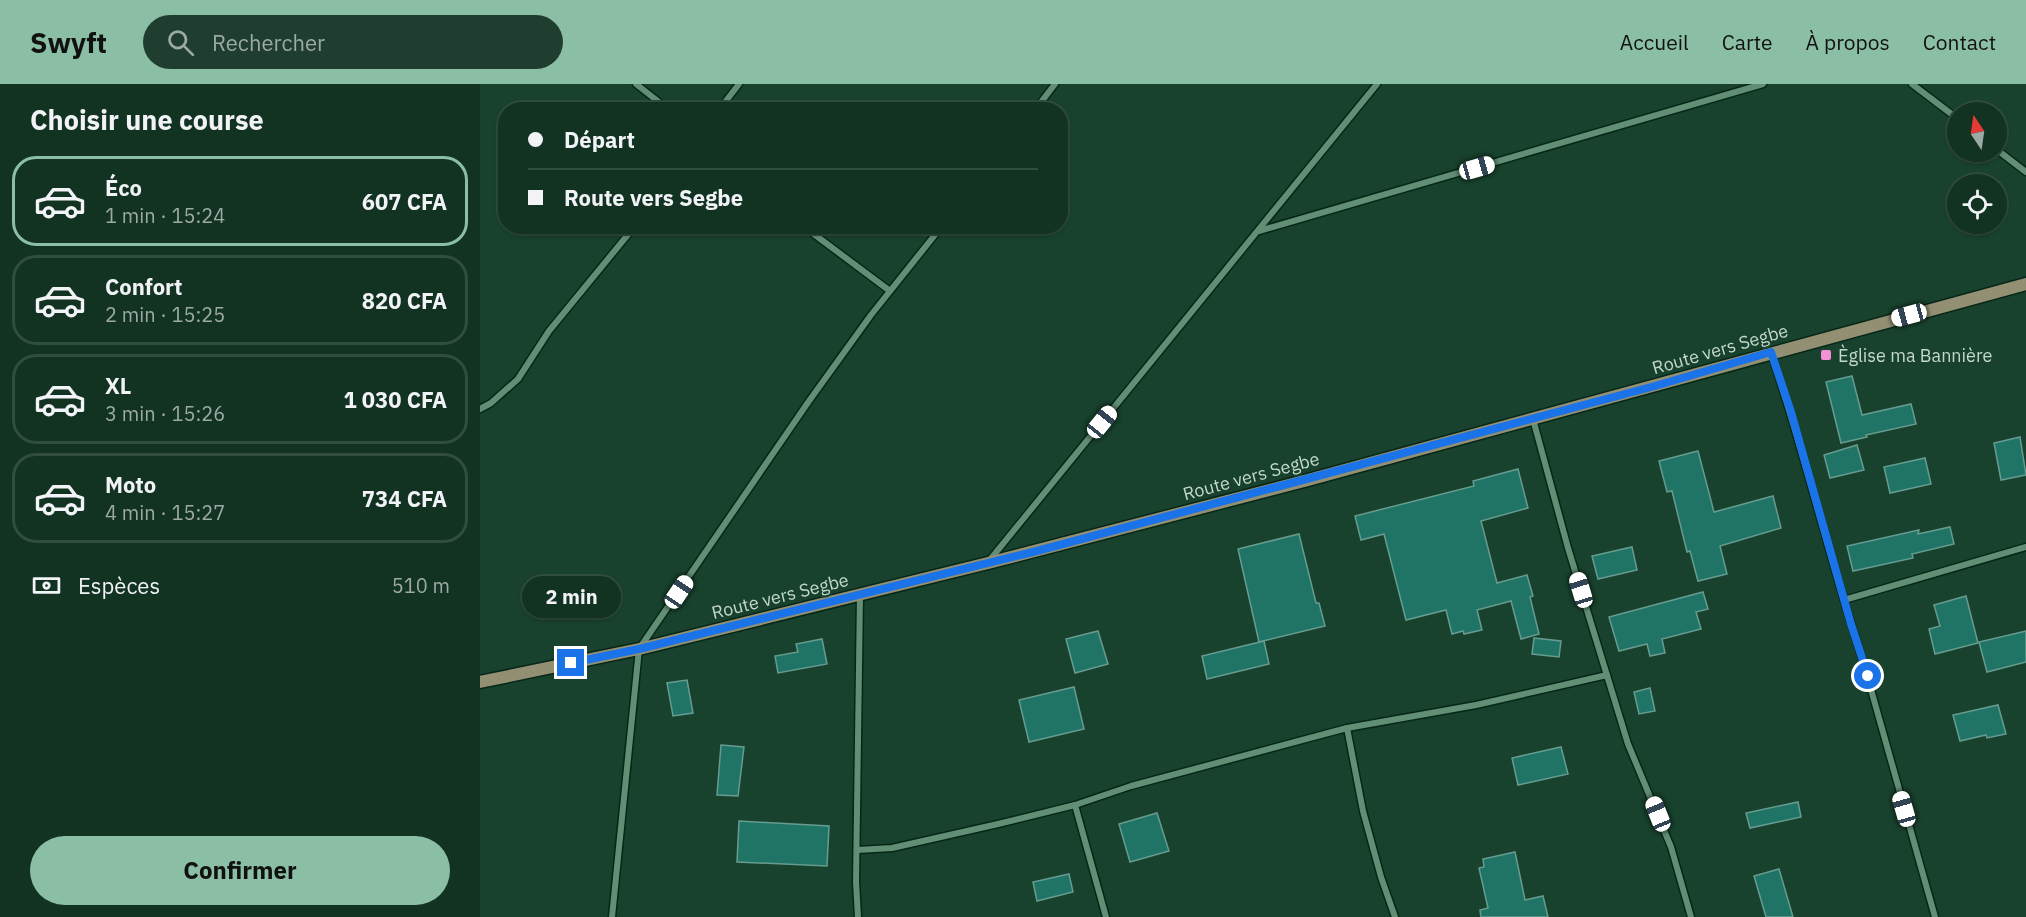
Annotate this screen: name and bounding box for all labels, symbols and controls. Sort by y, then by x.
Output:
search box [143,15,563,69]
text: Swyft [30,24,107,61]
icon: search [164,26,197,59]
text: Rechercher [212,28,325,57]
text: Accueil [1620,28,1689,56]
text: Carte [1722,28,1773,56]
text: À propos [1806,28,1890,56]
text: Contact [1923,28,1996,56]
text: Choisir une course [30,102,264,137]
north arrow [1947,102,2007,162]
map controls [1947,102,2007,234]
text: Départ [564,125,635,154]
car [1457,154,1497,182]
text: Éco [105,173,142,202]
icon: car [33,174,87,228]
button: locate [1947,174,2007,234]
text: Route vers Segbe [564,183,743,212]
text: 607 CFA [362,187,447,216]
text: 1 min · 15:24 [105,202,225,229]
text: Confort [105,272,183,301]
icon: car [33,273,87,327]
text: 820 CFA [362,286,447,315]
text: 2 min · 15:25 [105,301,225,328]
car [1889,302,1929,328]
street label: Route vers Segbe [1649,319,1791,379]
place label: Èglise ma Bannière [1838,344,1992,367]
marker: Èglise ma Bannière [1819,348,1833,362]
text: XL [105,371,131,400]
icon: car [33,372,87,426]
text: 1 030 CFA [343,385,447,414]
text: 3 min · 15:26 [105,400,225,427]
car [1084,402,1120,442]
street label: Route vers Segbe [1180,447,1322,505]
text: Moto [105,470,156,499]
icon: car [33,471,87,525]
text: 734 CFA [362,484,447,513]
text: 4 min · 15:27 [105,499,225,526]
street label: Route vers Segbe [709,568,851,624]
icon: cash [30,569,63,602]
car [1567,570,1595,610]
text: Espèces [78,571,160,600]
text: 510 m [392,572,450,599]
car [661,572,697,612]
callout: 2 min [522,576,620,618]
text: 2 min [545,583,598,610]
route end [557,649,584,676]
route start [1854,662,1881,689]
car [1890,789,1918,829]
car [1643,794,1673,834]
button: Confirmer [30,836,450,905]

